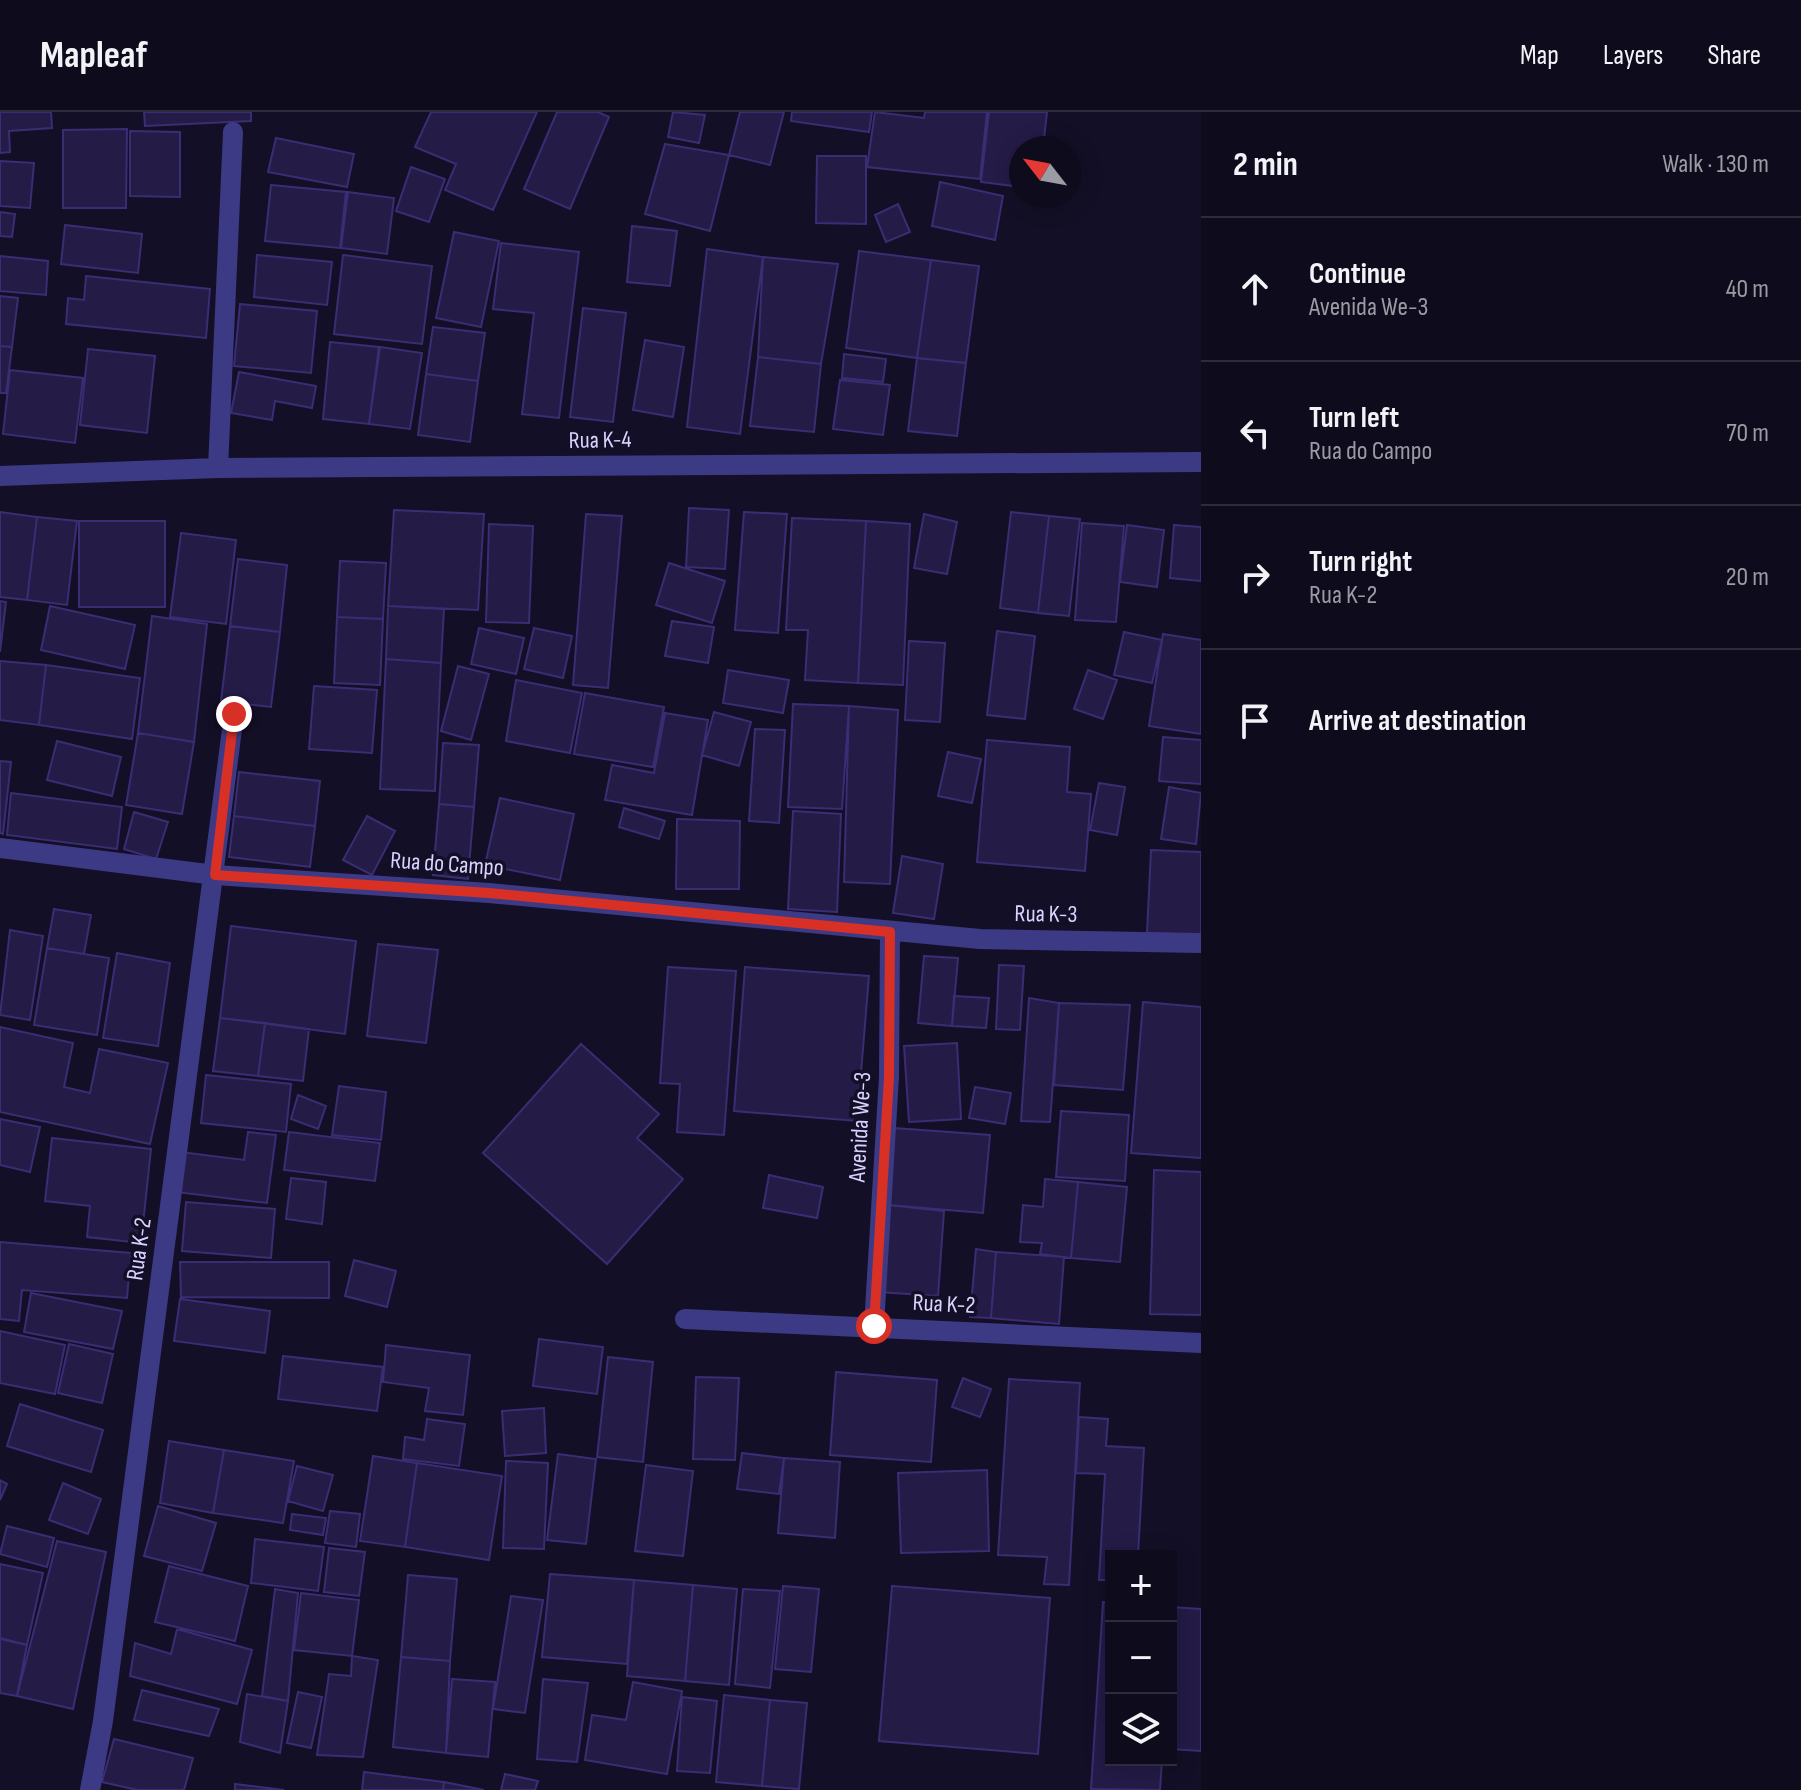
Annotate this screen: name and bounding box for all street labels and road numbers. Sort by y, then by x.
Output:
street label: Rua K-4 [568,425,632,455]
street label: Rua do Campo [389,846,505,882]
street label: Rua K-3 [1014,899,1078,929]
street label: Avenida We-3 [843,1071,877,1184]
street label: Rua K-2 [120,1216,158,1282]
street label: Rua K-2 [912,1288,976,1320]

